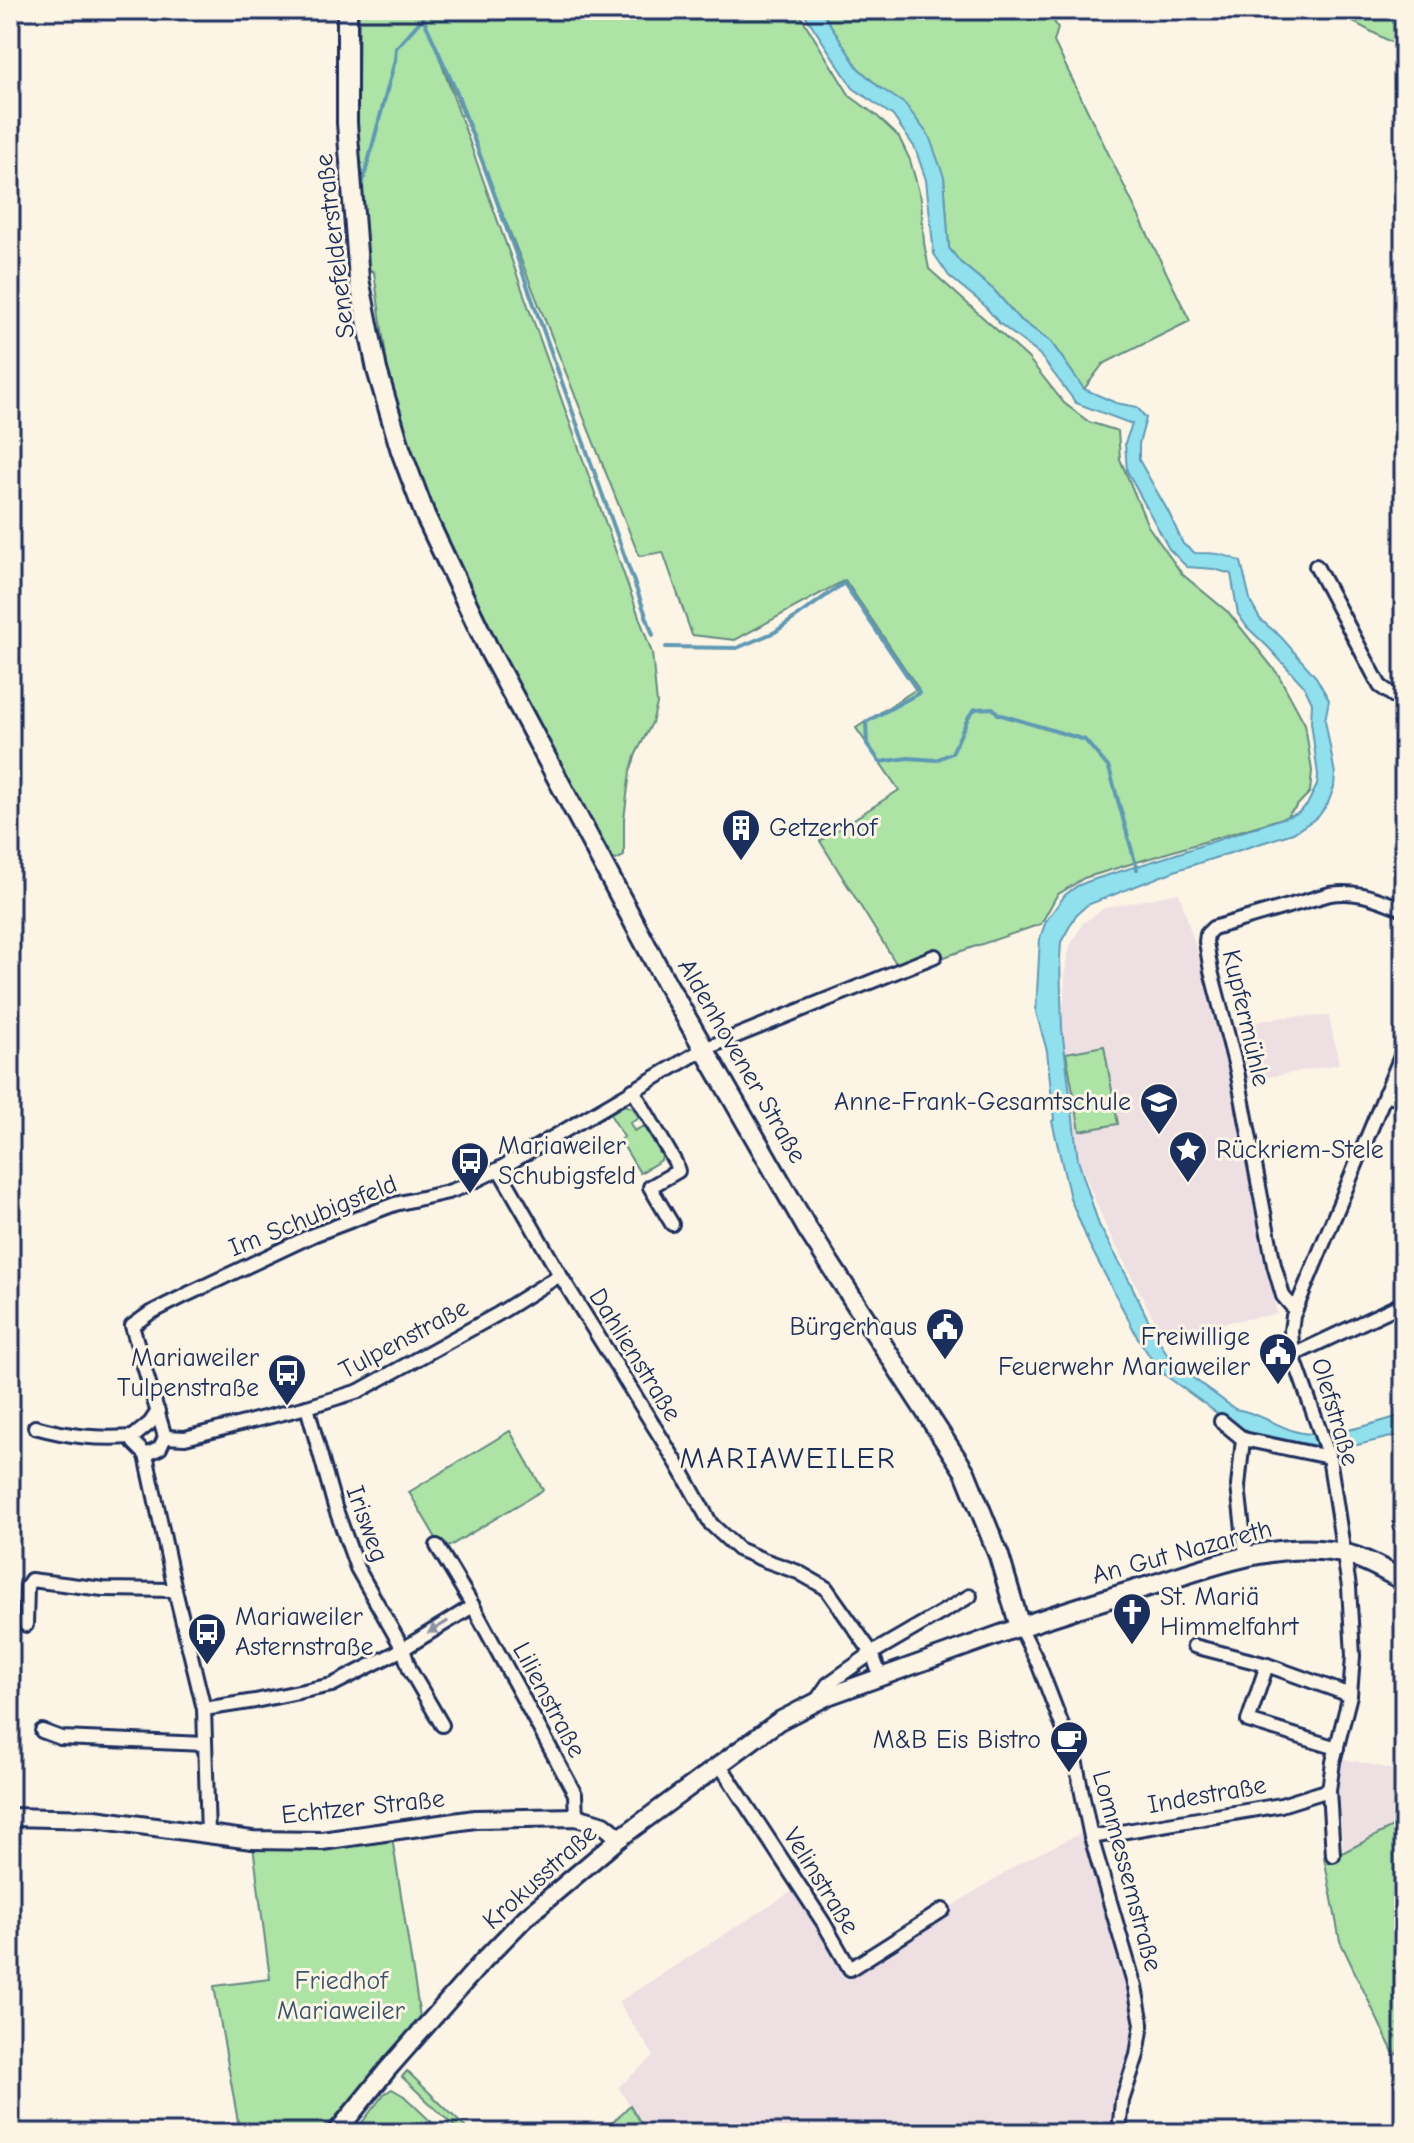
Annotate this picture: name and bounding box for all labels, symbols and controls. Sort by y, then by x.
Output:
street label: Senefelderstraße [309,152,361,340]
building icon: Getzerhof [720,807,762,862]
place label: Getzerhof [769,813,879,843]
street label: Kupfermühle [1216,947,1276,1089]
street label: Aldenhovener Straße [671,954,813,1168]
school or university icon: Anne-Frank-Gesamtschule [1138,1081,1180,1136]
place label: Anne-Frank-Gesamtschule [834,1087,1131,1117]
place icon: Rückriem-Stele [1167,1129,1209,1184]
place label: Mariaweiler Schubigsfeld [498,1131,636,1191]
place label: Rückriem-Stele [1216,1135,1384,1165]
bus stop icon: Mariaweiler Schubigsfeld [449,1140,491,1195]
street label: Im Schubigsfeld [225,1169,401,1263]
street label: Dahlienstraße [582,1283,688,1427]
street label: Tulpenstraße [334,1292,474,1386]
public building icon: Bürgerhaus [924,1306,966,1361]
place label: Bürgerhaus [789,1312,917,1342]
place label: Freiwillige Feuerwehr Mariaweiler [998,1322,1251,1382]
public building icon: Freiwillige Feuerwehr Mariaweiler [1257,1331,1299,1386]
place label: Mariaweiler Tulpenstraße [117,1343,260,1403]
bus stop icon: Mariaweiler Tulpenstraße [266,1352,308,1407]
street label: Olefstraße [1304,1355,1366,1469]
district label: MARIAWEILER [679,1441,897,1476]
street label: Irisweg [339,1482,395,1566]
street label: An Gut Nazareth [1089,1514,1275,1590]
place label: St. Mariä Himmelfahrt [1160,1582,1300,1642]
church icon: St. Mariä Himmelfahrt [1111,1591,1153,1646]
place label: Mariaweiler Asternstraße [235,1602,374,1662]
bus stop icon: Mariaweiler Asternstraße [186,1611,228,1666]
one-way arrow [427,1620,449,1634]
street label: Lilienstraße [506,1637,592,1763]
cafe icon: M&B Eis Bistro [1048,1719,1090,1774]
place label: M&B Eis Bistro [873,1725,1041,1755]
street label: Lommessemstraße [1086,1767,1168,1975]
street label: Indestraße [1146,1770,1268,1820]
street label: Echtzer Straße [280,1784,446,1830]
street label: Krokusstraße [477,1818,603,1936]
street label: Velinstraße [777,1822,865,1940]
park label: Friedhof Mariaweiler [277,1966,406,2026]

